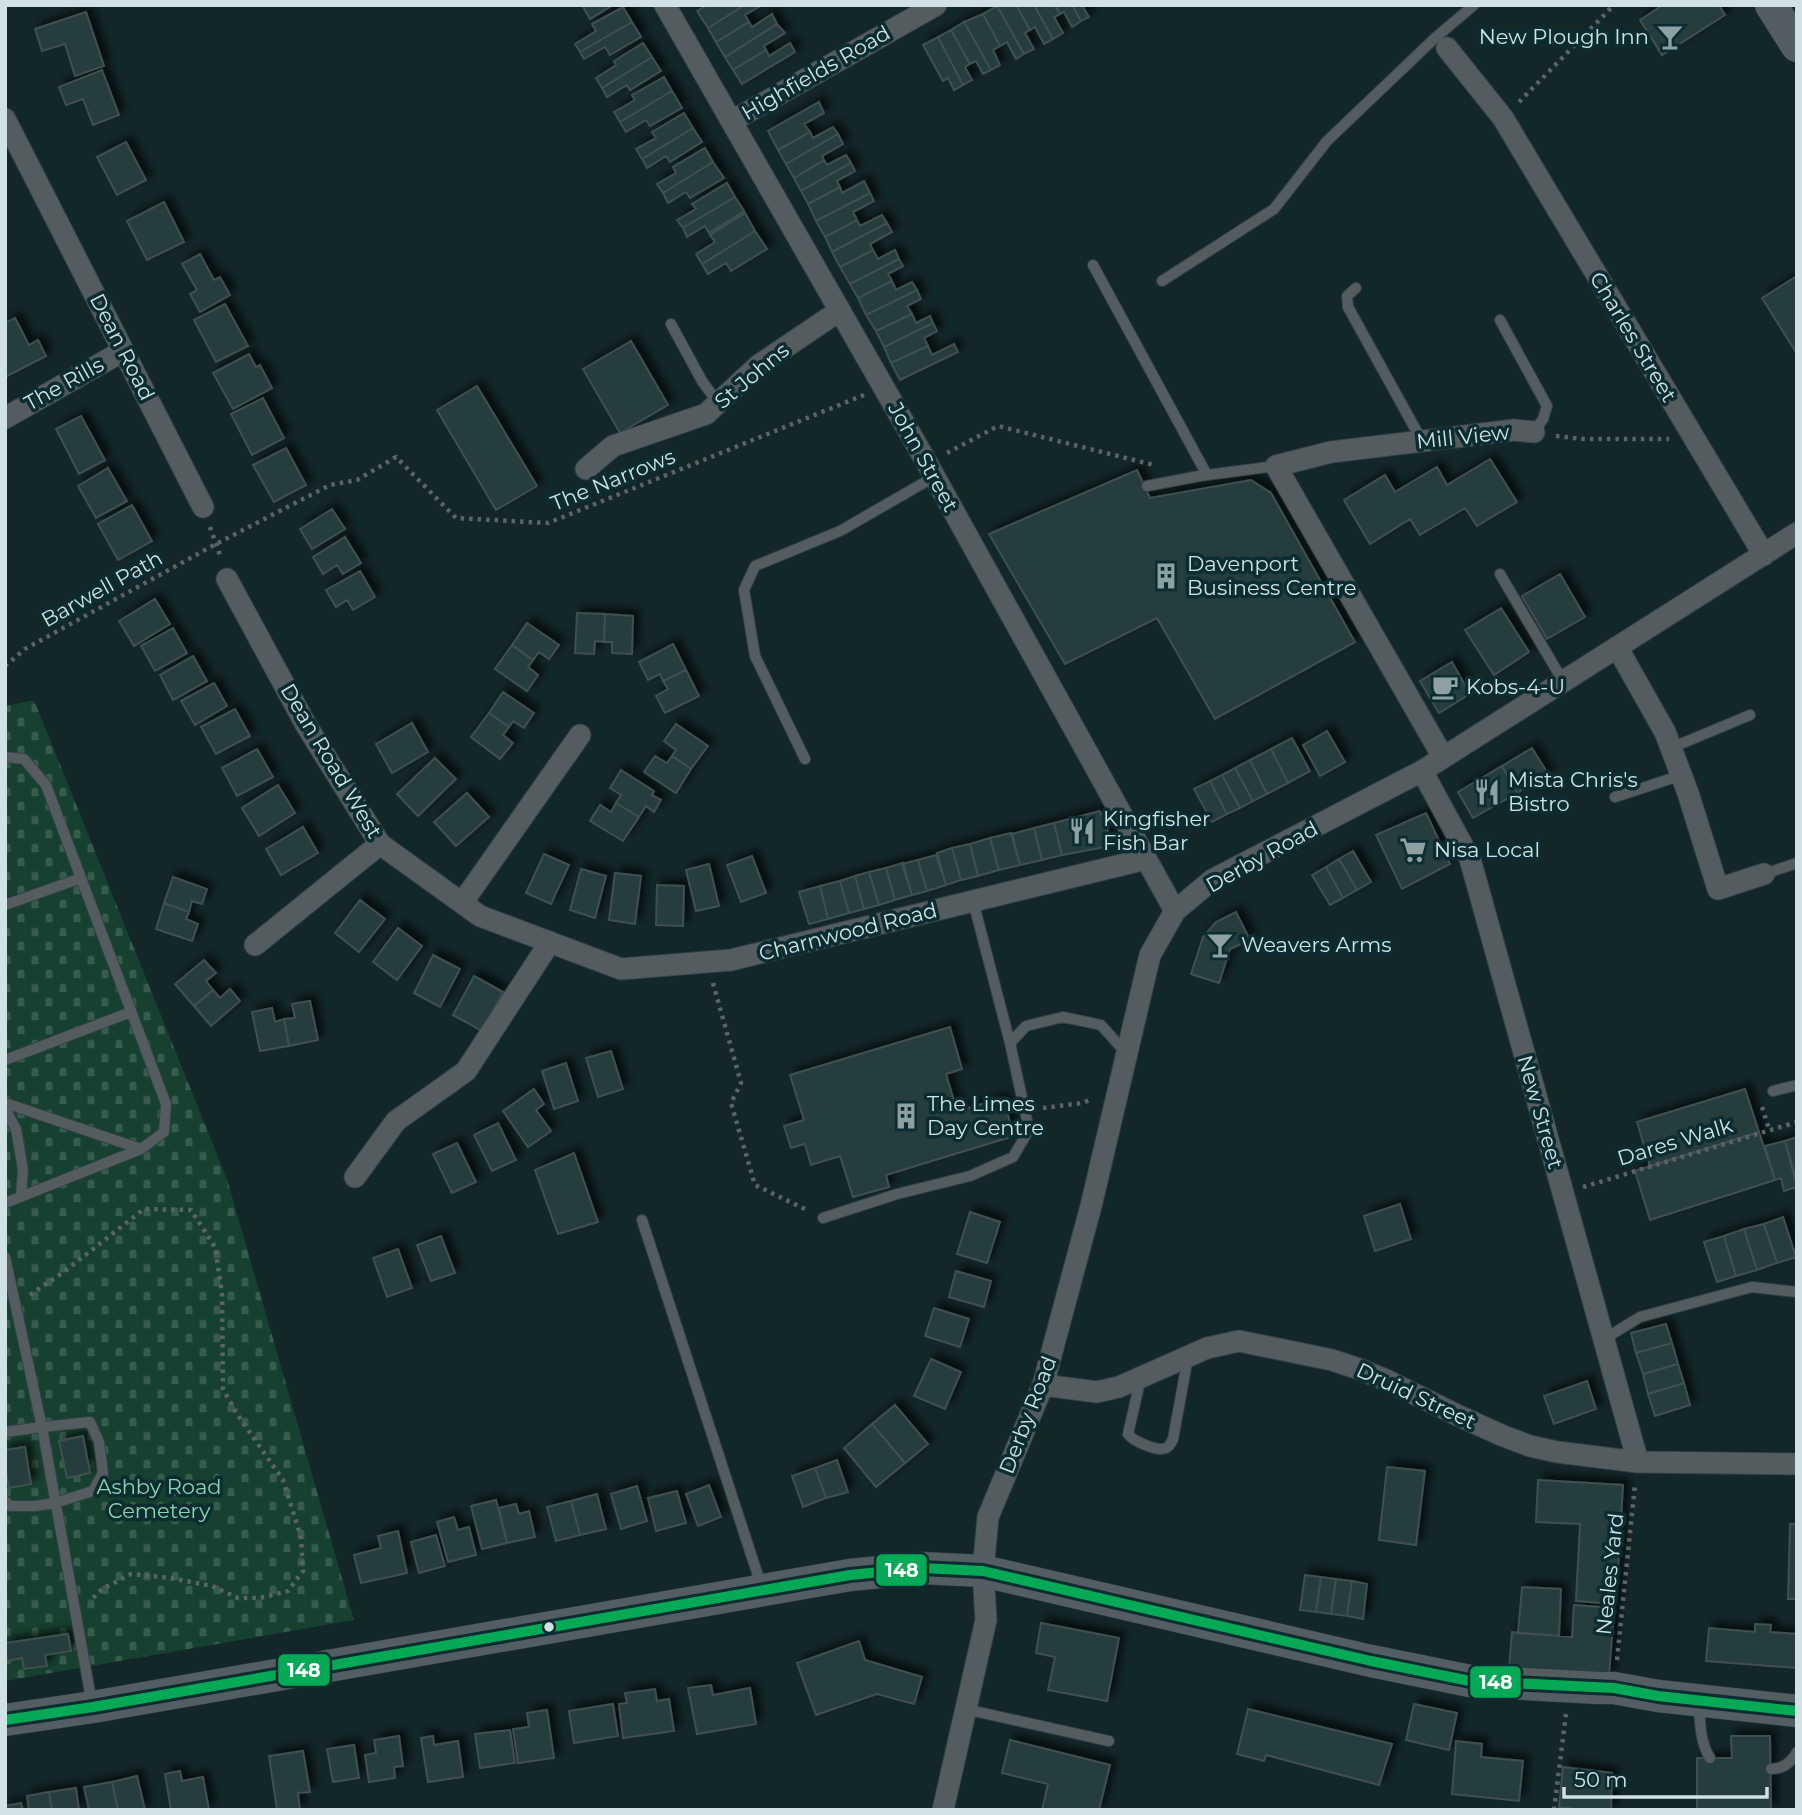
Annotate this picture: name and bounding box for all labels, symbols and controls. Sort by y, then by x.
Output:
street label: Highfields Road [737,20,894,125]
bar icon: New Plough Inn [1655,22,1685,52]
place label: New Plough Inn [1479,24,1649,49]
street label: Charles Street [1585,267,1682,406]
street label: Dean Road [85,289,160,404]
street label: St Johns [709,337,794,414]
street label: The Rills [20,352,108,416]
street label: John Street [883,397,964,516]
street label: Mill View [1415,419,1511,454]
street label: The Narrows [547,443,679,516]
street label: Barwell Path [37,545,167,632]
place label: Davenport Business Centre [1187,551,1356,600]
building icon: Davenport Business Centre [1151,561,1181,591]
cafe icon: Kobs-4-U [1430,672,1460,702]
place label: Kobs-4-U [1466,674,1565,699]
street label: Dean Road West [275,679,387,843]
place label: Mista Chris's Bistro [1508,767,1638,816]
restaurant icon: Mista Chris's Bistro [1472,777,1502,807]
place label: Kingfisher Fish Bar [1103,806,1211,855]
restaurant icon: Kingfisher Fish Bar [1067,816,1097,846]
street label: Derby Road [1201,816,1322,898]
supermarket icon: Nisa Local [1398,835,1428,865]
place label: Nisa Local [1434,837,1540,862]
street label: Charnwood Road [756,897,940,966]
bar icon: Weavers Arms [1205,930,1235,960]
place label: Weavers Arms [1241,932,1391,957]
street label: New Street [1512,1052,1569,1172]
place label: The Limes Day Centre [927,1091,1044,1140]
building icon: The Limes Day Centre [891,1101,921,1131]
street label: Dares Walk [1614,1112,1736,1171]
street label: Derby Road [994,1352,1061,1477]
street label: Druid Street [1353,1357,1480,1434]
park label: Ashby Road Cemetery [96,1474,222,1523]
street label: Neales Yard [1591,1512,1628,1636]
line badge: 148 [875,1553,928,1587]
text: 148 [885,1559,919,1582]
unlabelled marker [542,1620,556,1634]
line badge: 148 [277,1653,331,1687]
text: 148 [287,1659,321,1682]
line badge: 148 [1469,1665,1522,1699]
text: 148 [1479,1671,1513,1694]
scale bar [1564,1756,1767,1800]
text: 50 m [1574,1767,1628,1792]

